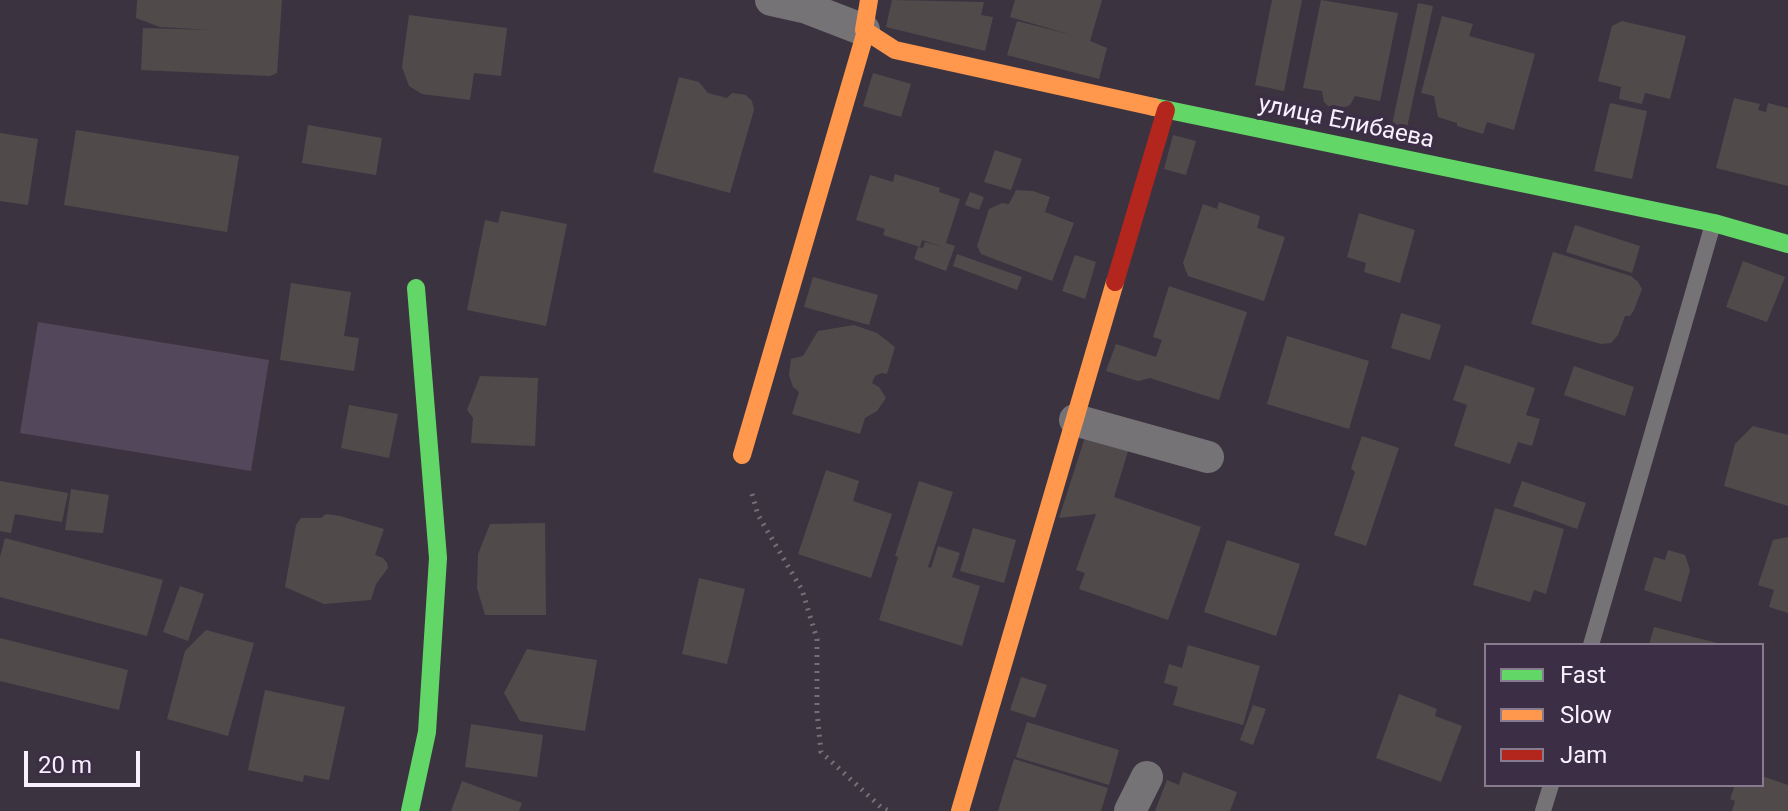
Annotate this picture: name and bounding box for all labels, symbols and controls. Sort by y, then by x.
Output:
street label: улица Елибаева [1255,90,1437,156]
legend [1484,643,1764,787]
text: Fast [1560,661,1606,689]
text: Slow [1560,701,1612,729]
scale bar [28,735,144,785]
text: Jam [1560,741,1607,769]
text: 20 m [38,751,92,779]

